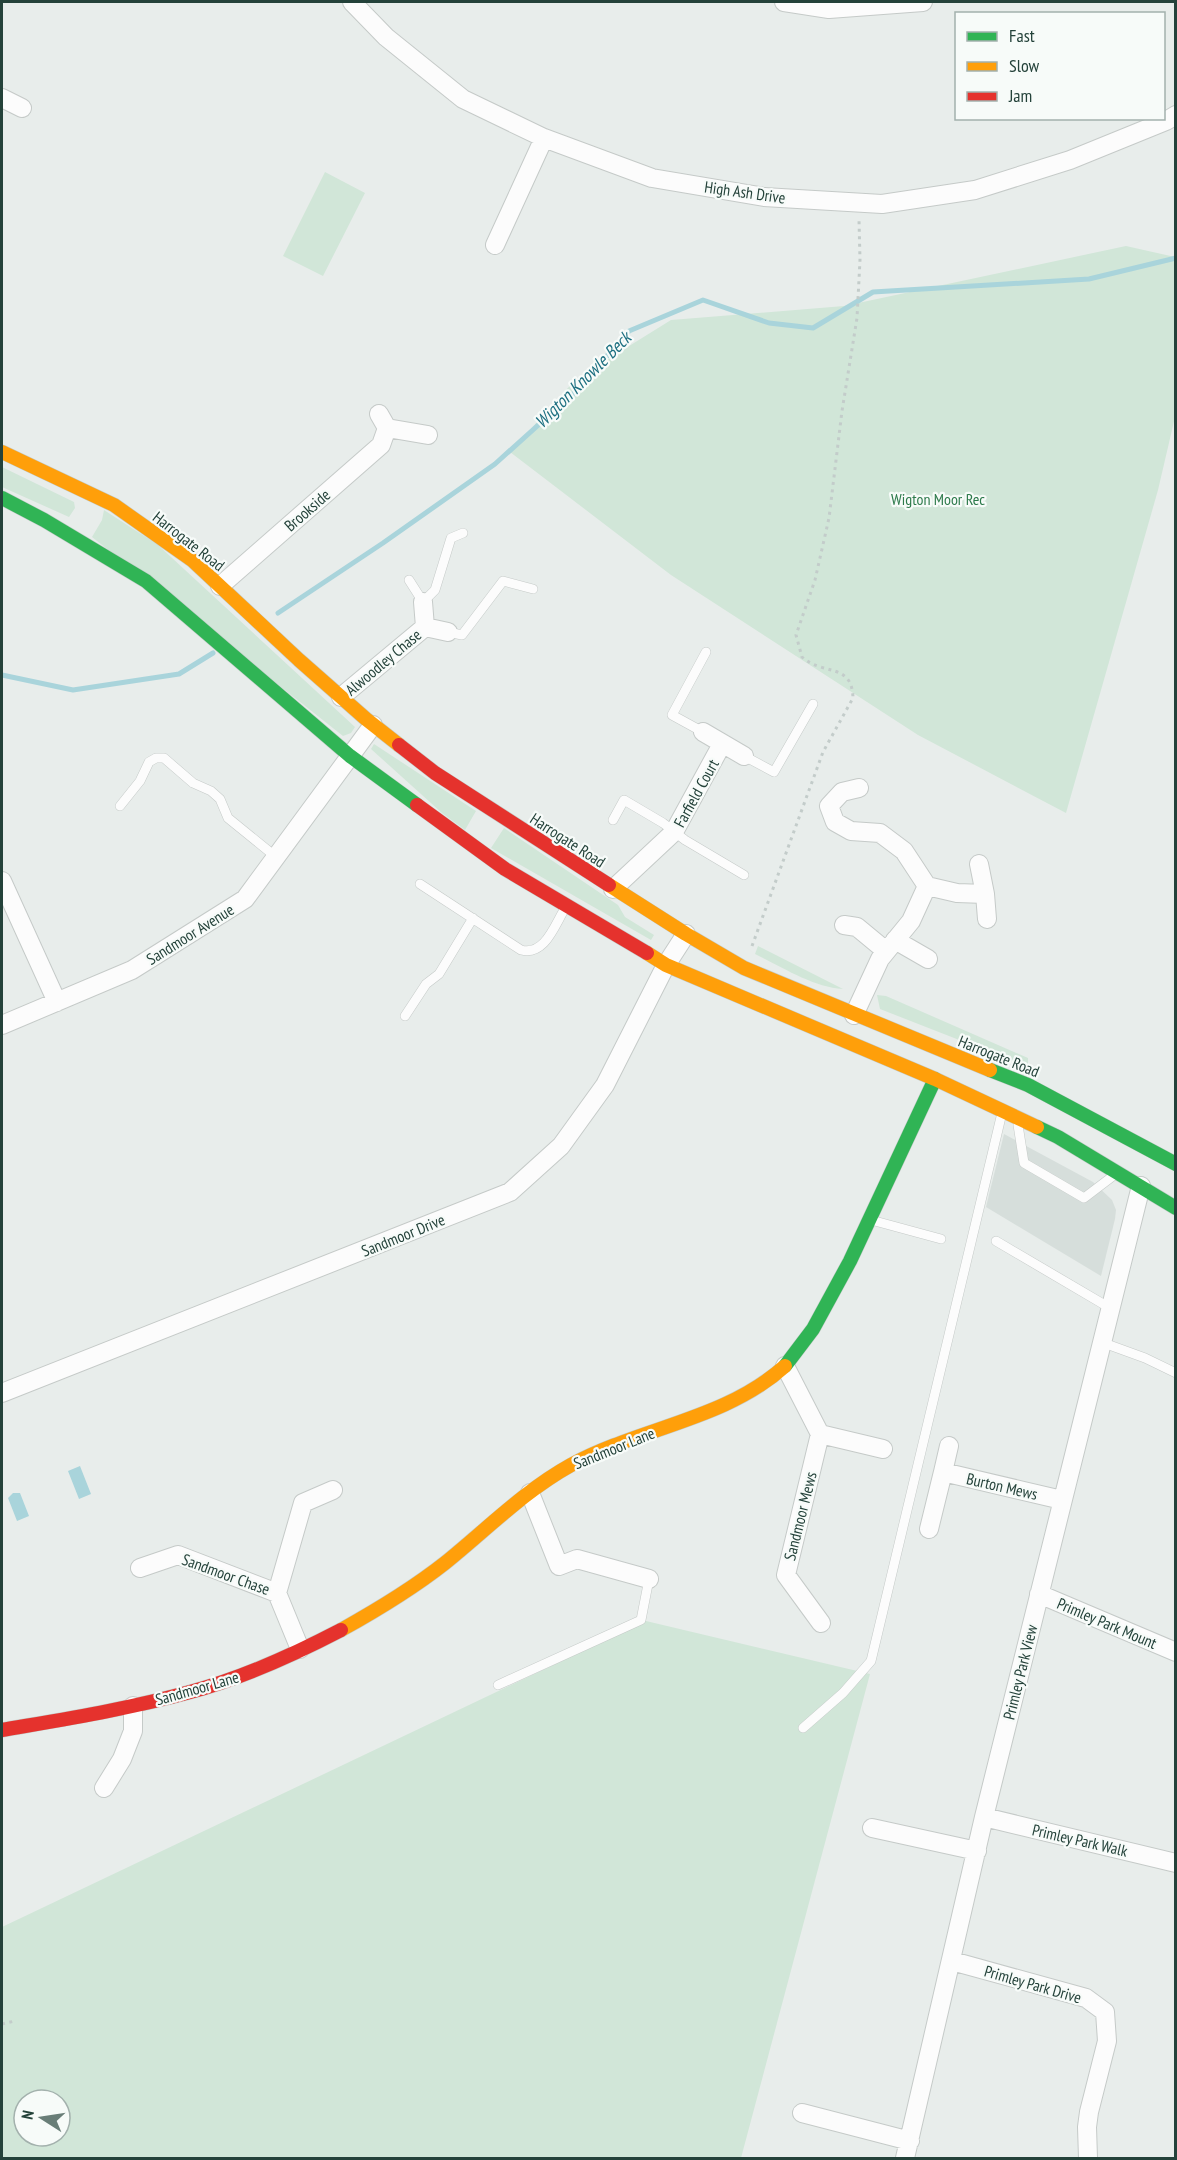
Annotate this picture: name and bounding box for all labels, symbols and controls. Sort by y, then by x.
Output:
legend [955,12,1165,120]
text: Fast [1009,24,1035,47]
text: Slow [1009,54,1040,77]
text: Jam [1008,84,1032,107]
street label: High Ash Drive [703,176,787,208]
water label: Wigton Knowle Beck [529,325,637,433]
street label: Brookside [280,485,334,535]
park label: Wigton Moor Rec [891,489,985,509]
street label: Harrogate Road [149,507,229,575]
street label: Alwoodley Chase [341,624,425,700]
street label: Farfield Court [669,755,723,831]
street label: Harrogate Road [527,808,609,872]
street label: Sandmoor Avenue [143,899,237,969]
street label: Harrogate Road [956,1031,1042,1081]
street label: Sandmoor Drive [358,1209,448,1261]
street label: Sandmoor Lane [571,1423,657,1473]
street label: Burton Mews [964,1468,1040,1504]
street label: Sandmoor Mews [779,1470,821,1562]
street label: Sandmoor Chase [179,1549,273,1599]
street label: Primley Park Mount [1054,1593,1160,1653]
street label: Primley Park View [999,1622,1042,1722]
street label: Sandmoor Lane [153,1667,241,1709]
street label: Primley Park Walk [1030,1819,1130,1861]
street label: Primley Park Drive [982,1961,1084,2007]
north arrow [12,2088,72,2148]
text: N [17,2109,38,2121]

